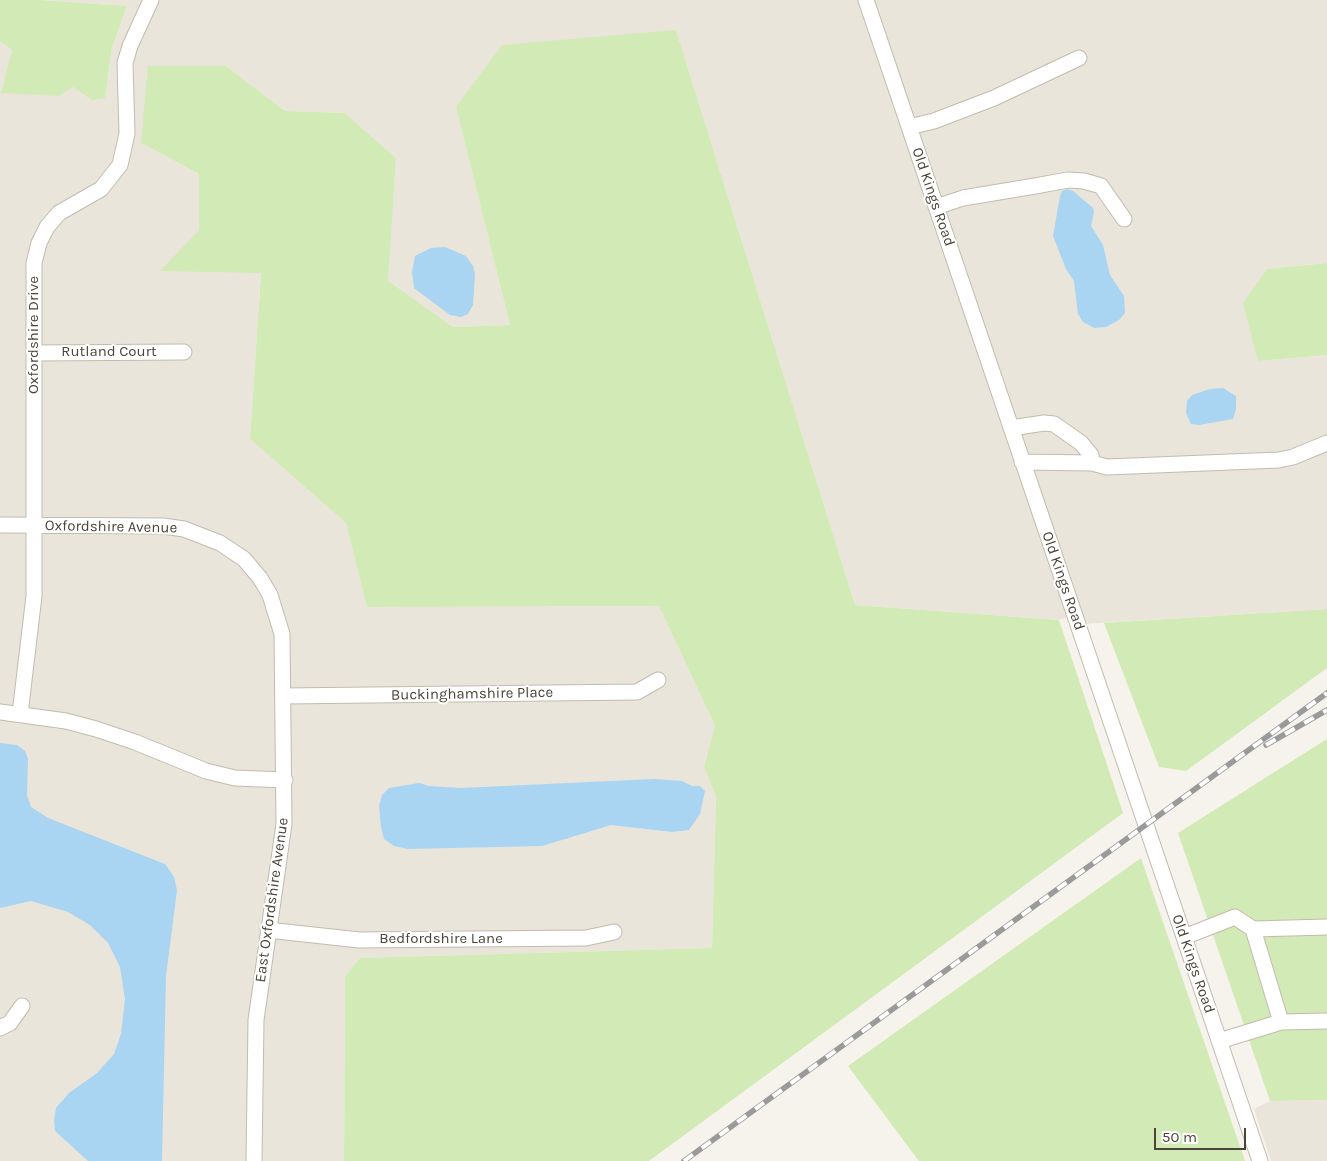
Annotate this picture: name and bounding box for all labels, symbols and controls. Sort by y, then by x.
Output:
street label: Old Kings Road [908,145,958,249]
street label: Oxfordshire Drive [25,276,43,394]
street label: Rutland Court [61,343,157,361]
street label: Oxfordshire Avenue [45,517,177,537]
street label: Old Kings Road [1038,529,1088,633]
street label: Buckinghamshire Place [391,684,553,704]
street label: East Oxfordshire Avenue [252,816,292,984]
street label: Old Kings Road [1168,912,1218,1016]
street label: Bedfordshire Lane [379,930,503,948]
scale bar [1157,1118,1250,1150]
text: 50 m [1162,1128,1197,1146]

